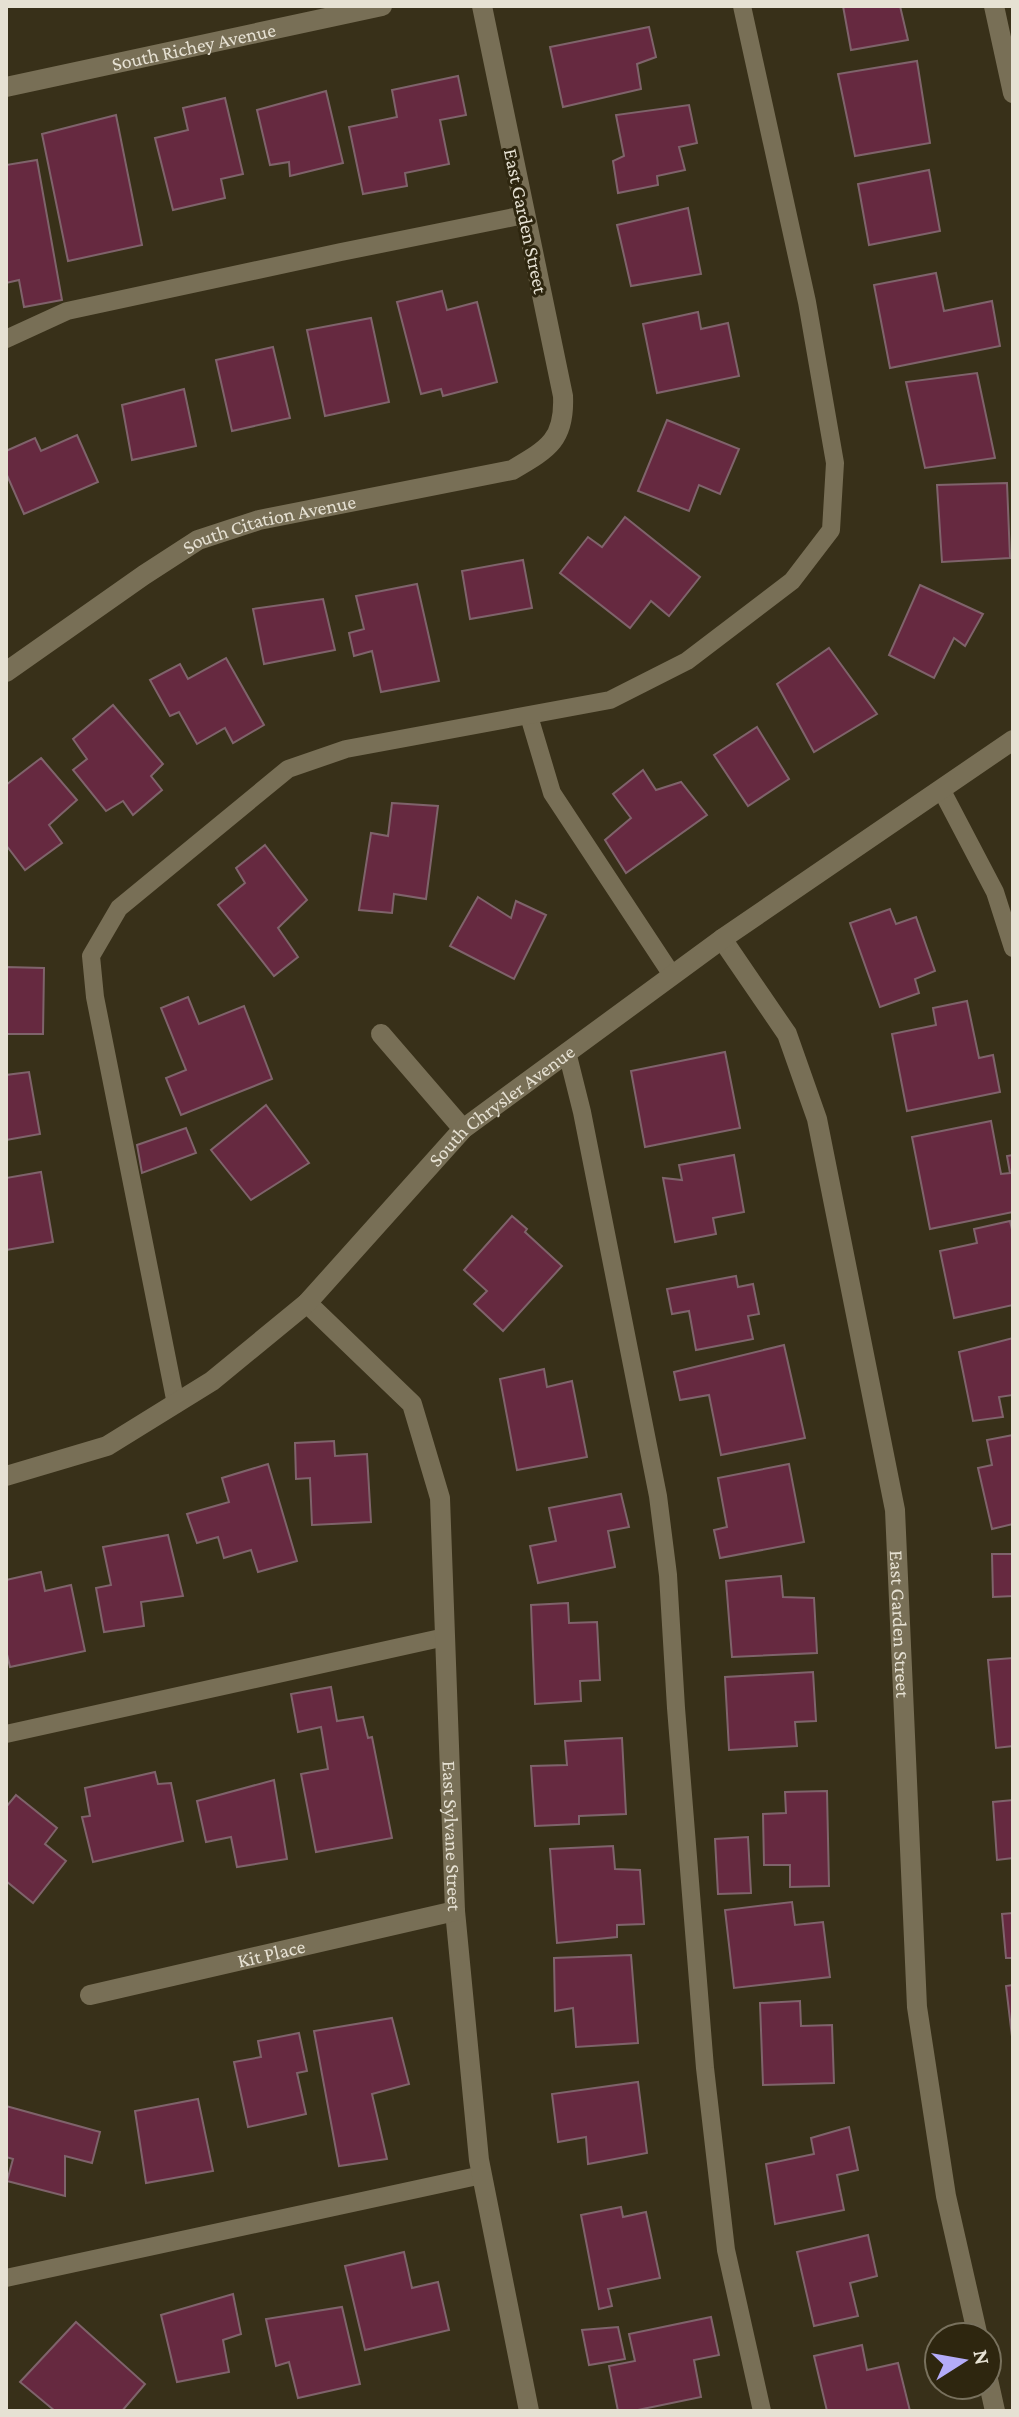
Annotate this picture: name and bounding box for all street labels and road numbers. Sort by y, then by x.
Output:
street label: South Richey Avenue [110,18,278,75]
street label: East Garden Street [500,147,552,296]
street label: South Citation Avenue [178,490,358,558]
street label: South Chrysler Avenue [424,1040,579,1171]
street label: East Garden Street [886,1550,914,1699]
street label: East Sylvane Street [439,1760,466,1912]
street label: Kit Place [235,1935,307,1972]

